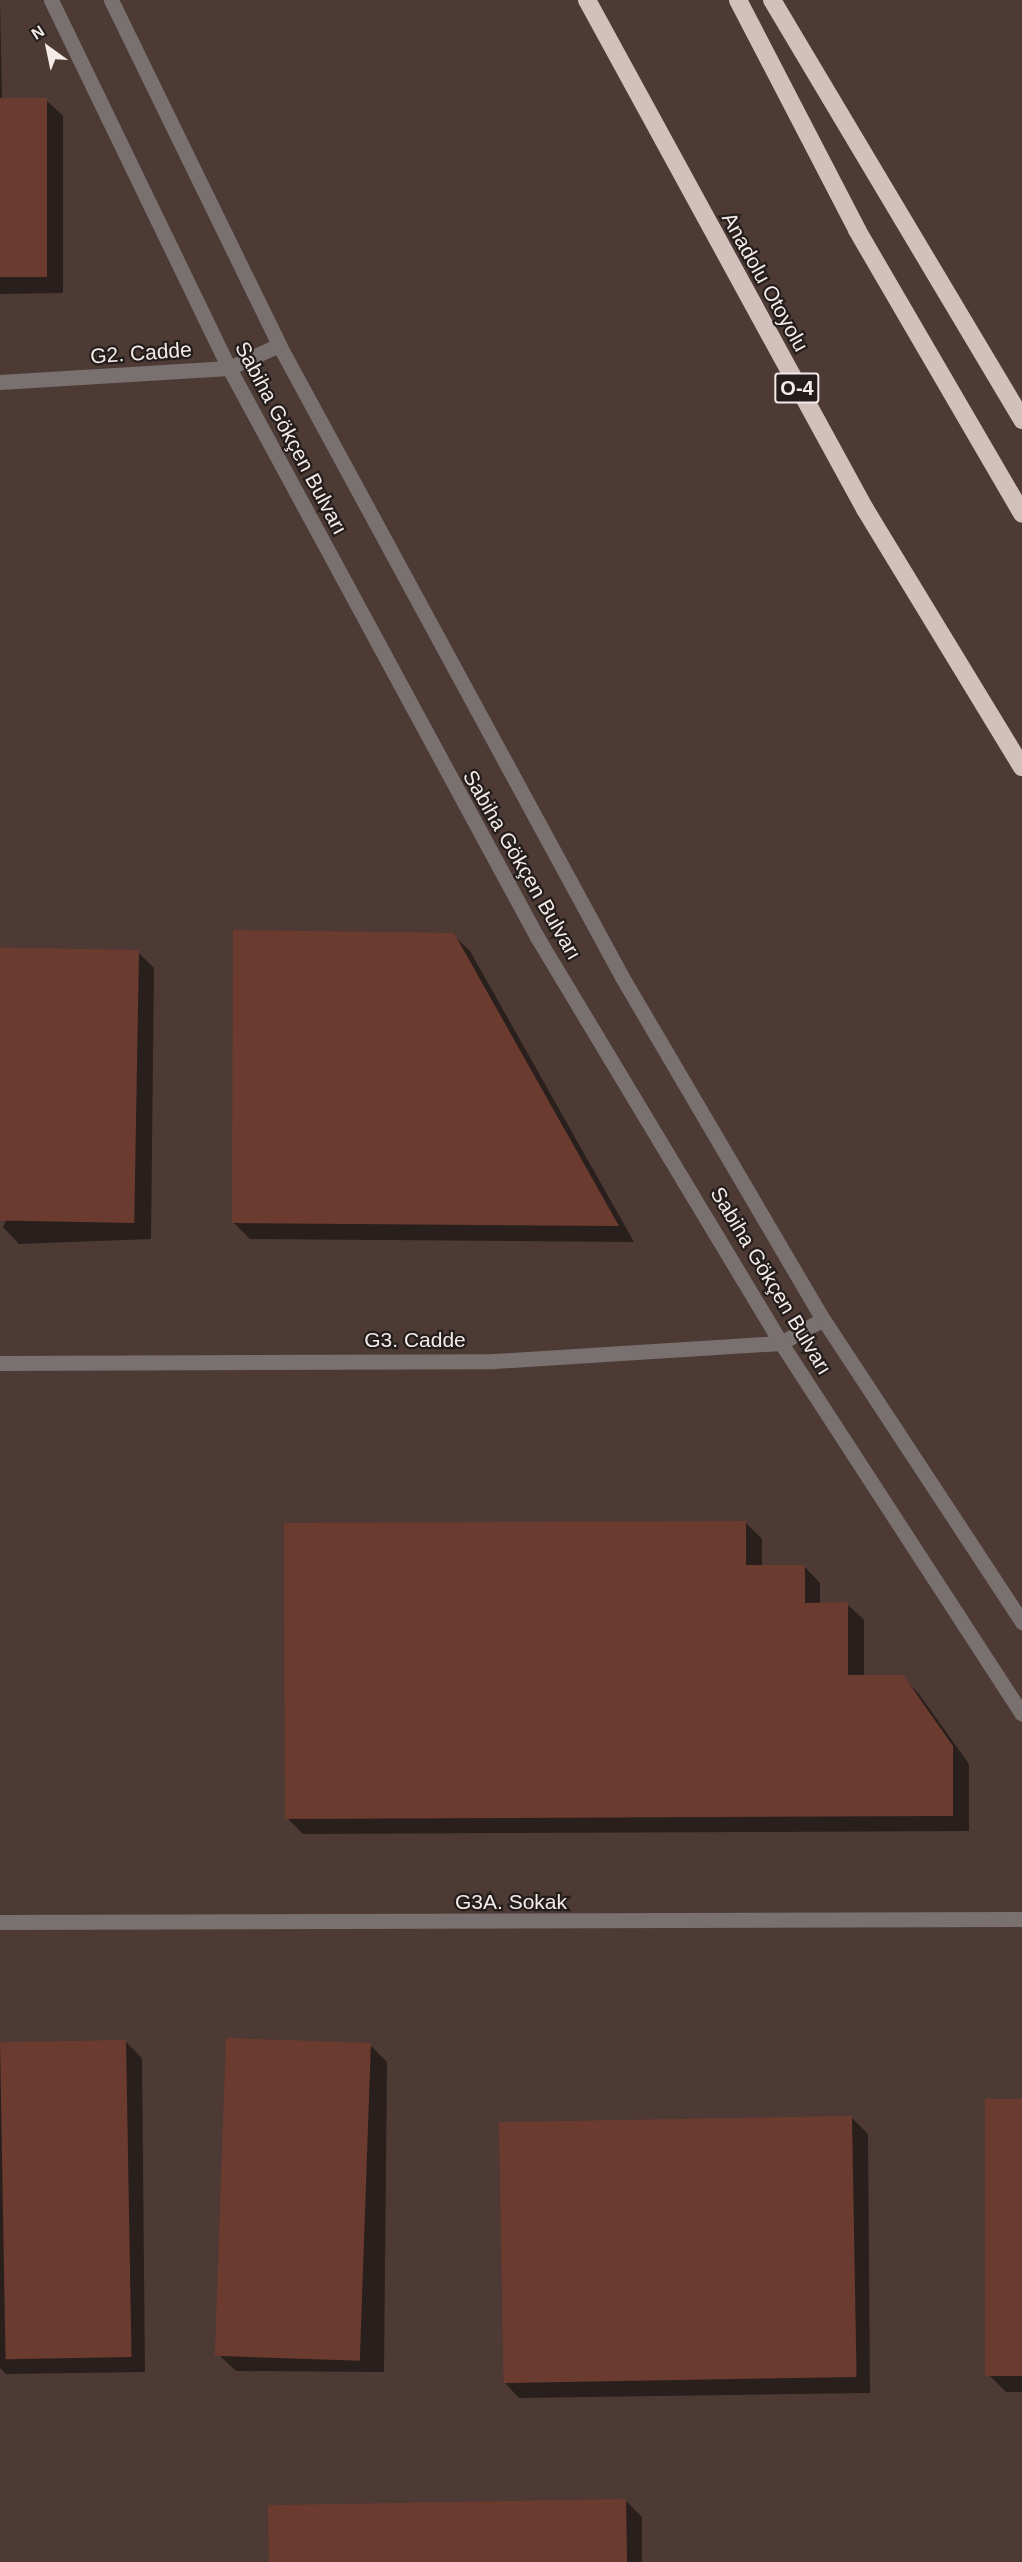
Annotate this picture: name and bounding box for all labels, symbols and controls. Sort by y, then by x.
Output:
north arrow [18,18,78,78]
text: N [28,22,47,43]
street label: Anadolu Otoyolu [716,208,814,356]
street label: G2. Cadde [89,337,193,369]
street label: Sabiha Gökçen Bulvarı [229,337,353,539]
road number: O-4 [773,371,821,405]
street label: Sabiha Gökçen Bulvarı [457,766,587,964]
street label: Sabiha Gökçen Bulvarı [705,1182,837,1380]
street label: G3. Cadde [364,1327,466,1353]
street label: G3A. Sokak [455,1889,567,1915]

